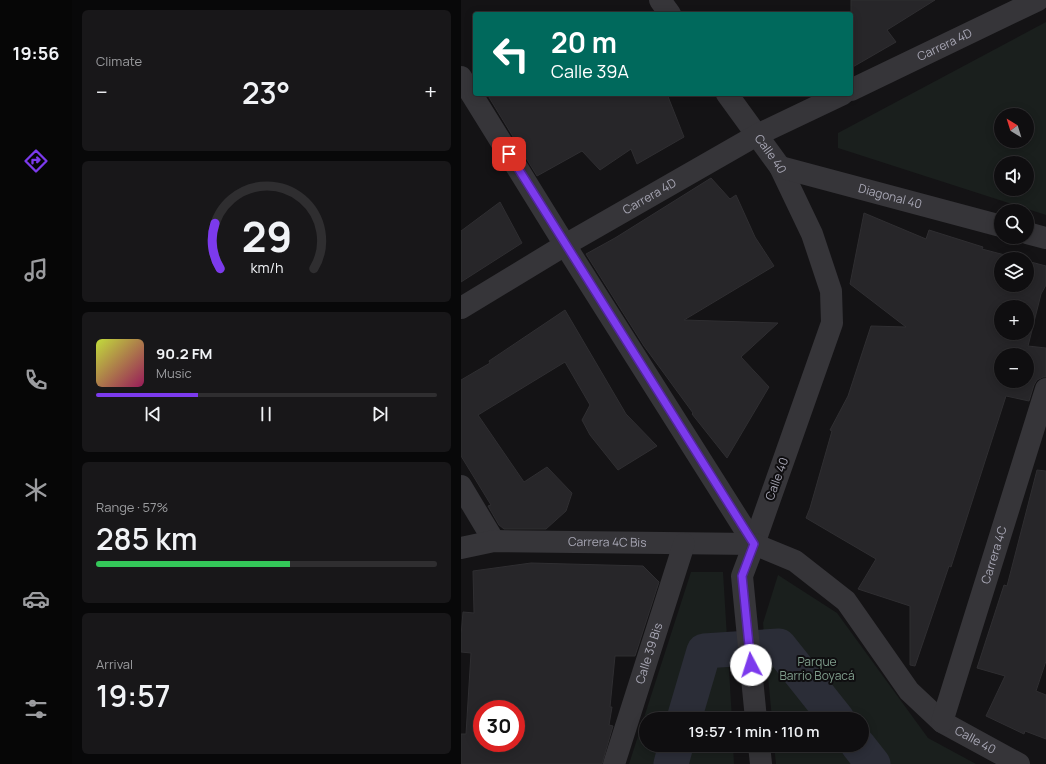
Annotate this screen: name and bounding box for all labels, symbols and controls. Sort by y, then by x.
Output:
text: 20 m [551,23,617,61]
street label: Carrera 4D [914,24,975,65]
icon: left [485,28,537,80]
text: 19:56 [13,41,59,65]
text: Climate [96,52,142,70]
text: Calle 39A [551,59,629,83]
text: 23° [242,72,290,113]
text: − [96,77,108,107]
text: + [424,77,437,107]
north arrow [994,108,1034,148]
map controls [994,108,1034,388]
street label: Calle 40 [751,131,791,176]
pin [492,137,526,171]
icon: arrive [498,143,520,165]
icon: directions [22,147,50,175]
button: sound [994,156,1034,196]
street label: Carrera 4D [619,174,679,218]
street label: Diagonal 40 [857,179,924,213]
button: search [994,204,1034,244]
text: 29 [241,208,292,264]
button: layers [994,252,1034,292]
icon: music [22,256,50,284]
text: km/h [250,258,283,277]
button: + [994,300,1034,340]
text: 90.2 FM [156,343,212,364]
button: − [994,348,1034,388]
text: Music [156,364,192,382]
icon: phone [22,366,50,394]
icon: previous [142,403,164,425]
icon: pause [255,403,277,425]
icon: next [369,403,391,425]
street label: Calle 40 [761,455,792,503]
icon: climate [22,476,50,504]
text: Range · 57% [96,498,168,516]
text: 285 km [96,518,197,559]
street label: Carrera 4C [977,523,1011,586]
street label: Carrera 4C Bis [568,533,647,551]
icon: car [22,585,50,613]
street label: Calle 39 Bis [631,621,666,686]
position arrow [730,644,772,686]
park label: Parque Barrio Boyacá [779,653,855,684]
text: Arrival [96,655,133,673]
text: 19:57 [96,675,170,716]
icon: filters [22,695,50,723]
speed limit sign: 30 [473,700,525,752]
text: 19:57 · 1 min · 110 m [688,721,820,742]
street label: Calle 40 [952,722,999,758]

